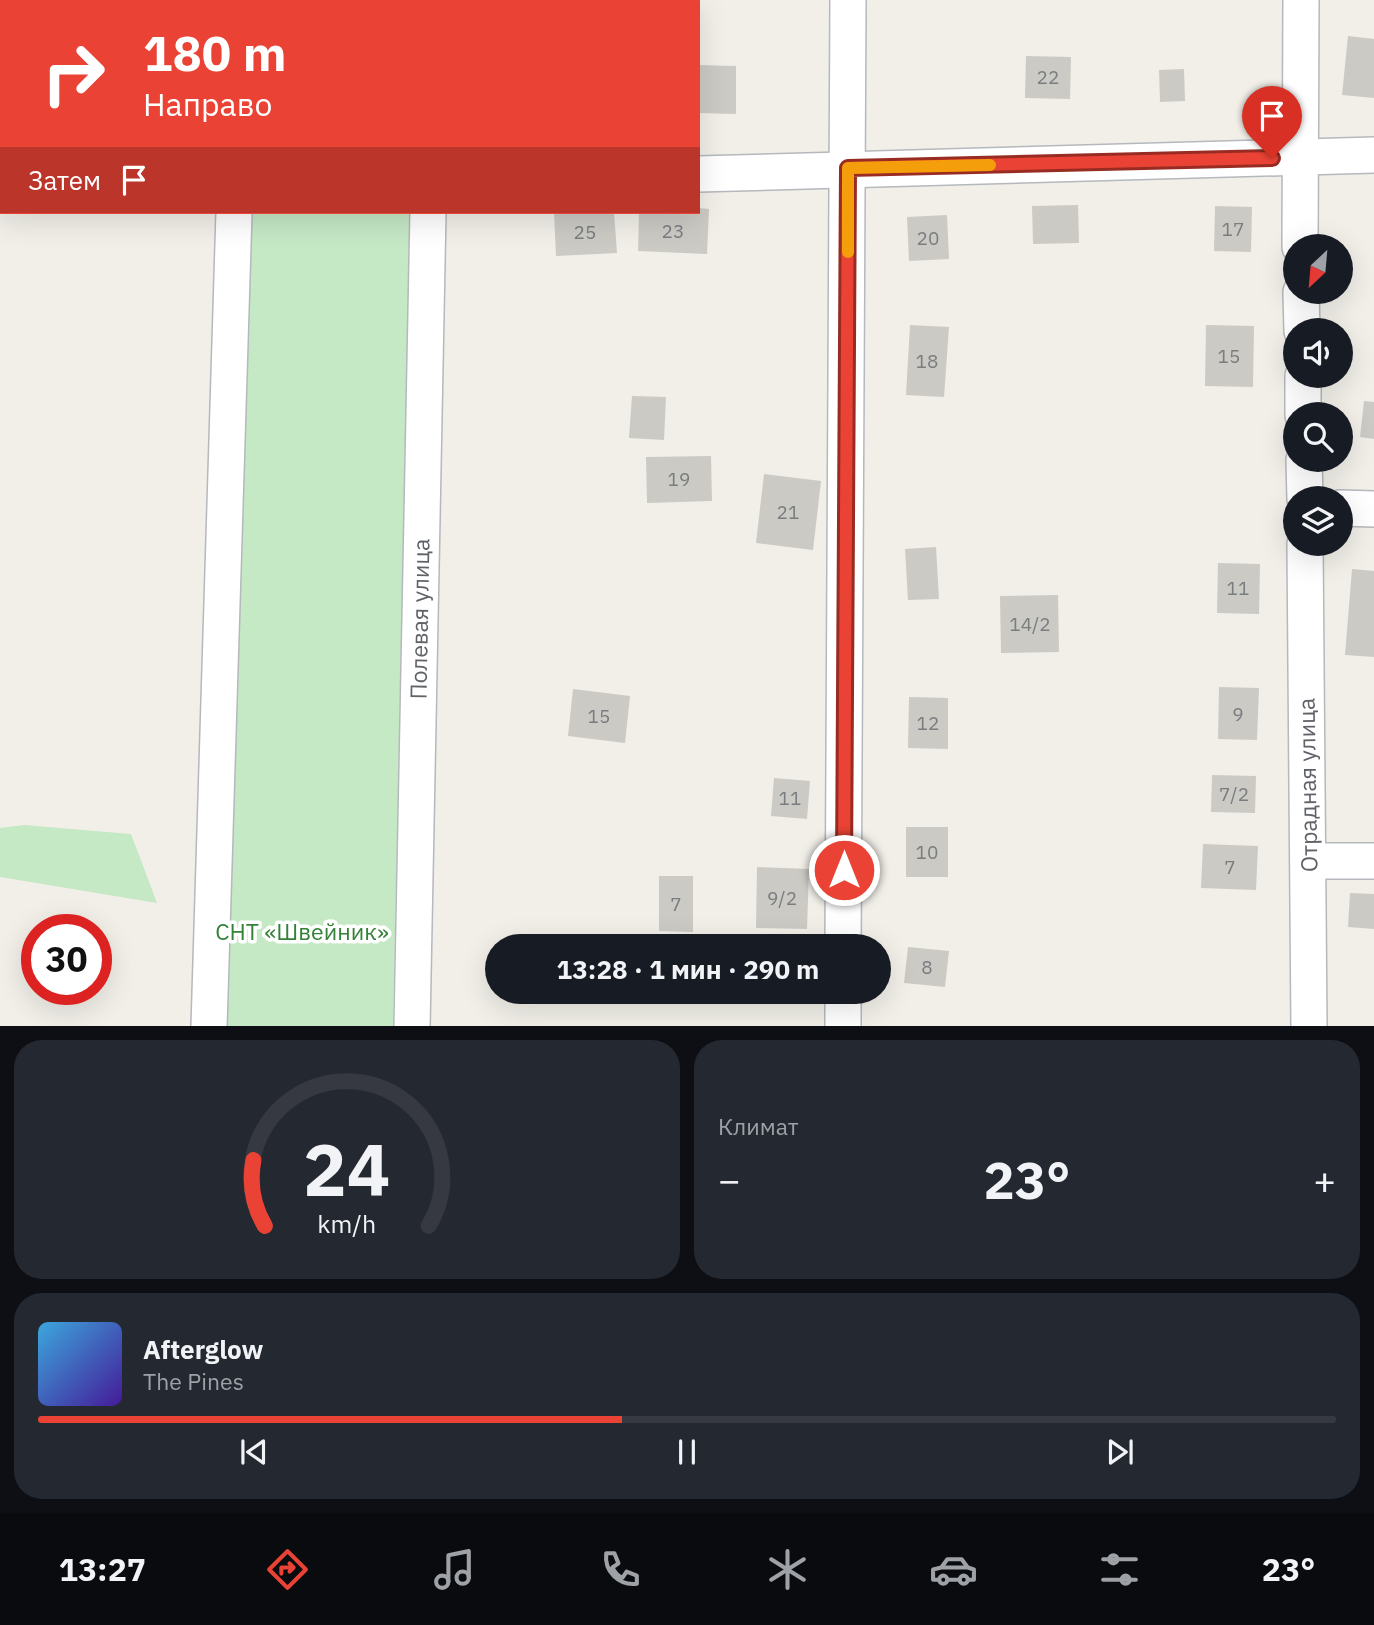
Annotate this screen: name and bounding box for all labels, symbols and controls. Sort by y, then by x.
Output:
text: 180 m [143,21,287,84]
icon: right [28,28,119,119]
house number: 22 [1037,65,1059,89]
text: Направо [143,83,272,125]
pin [1242,86,1302,158]
icon: arrive [1253,97,1291,135]
icon: arrive [115,161,153,199]
text: Затем [28,163,101,197]
house number: 17 [1222,217,1244,241]
house number: 23 [662,219,684,243]
house number: 25 [574,220,596,244]
house number: 20 [917,226,939,250]
north arrow [1283,234,1353,304]
map controls [1283,234,1353,556]
button: sound [1283,318,1353,388]
house number: 15 [1218,344,1240,368]
house number: 18 [916,349,938,373]
button: search [1283,402,1353,472]
house number: 19 [668,467,690,491]
button: layers [1283,486,1353,556]
house number: 21 [777,500,799,524]
street label: Полевая улица [403,538,435,700]
house number: 11 [1227,576,1249,600]
house number: 14/2 [1009,612,1051,636]
street label: Отрадная улица [1290,698,1324,872]
house number: 9 [1232,702,1244,726]
house number: 15 [588,704,610,728]
house number: 12 [917,711,939,735]
house number: 7/2 [1219,782,1249,806]
house number: 11 [779,786,801,810]
position arrow [807,833,881,907]
house number: 10 [916,840,938,864]
house number: 7 [1224,855,1236,879]
house number: 9/2 [767,886,797,910]
house number: 7 [670,892,682,916]
speed limit sign: 30 [21,914,112,1005]
park label: СНТ «Швейник» [215,916,389,946]
text: 13:28 · 1 мин · 290 m [557,952,819,986]
house number: 8 [921,955,933,979]
text: Климат [718,1111,799,1141]
text: 24 [303,1121,391,1216]
text: 23° [984,1146,1070,1213]
text: − [718,1155,741,1204]
text: + [1313,1155,1336,1204]
text: km/h [318,1206,376,1239]
text: Afterglow [143,1332,263,1366]
text: The Pines [143,1366,244,1396]
icon: previous [235,1433,273,1471]
icon: pause [668,1433,706,1471]
icon: next [1101,1433,1139,1471]
icon: directions [263,1545,312,1594]
icon: music [430,1545,479,1594]
icon: phone [596,1545,645,1594]
icon: climate [763,1545,812,1594]
icon: car [929,1545,978,1594]
icon: filters [1095,1545,1144,1594]
text: 13:27 [59,1548,146,1590]
text: 23° [1262,1548,1315,1590]

